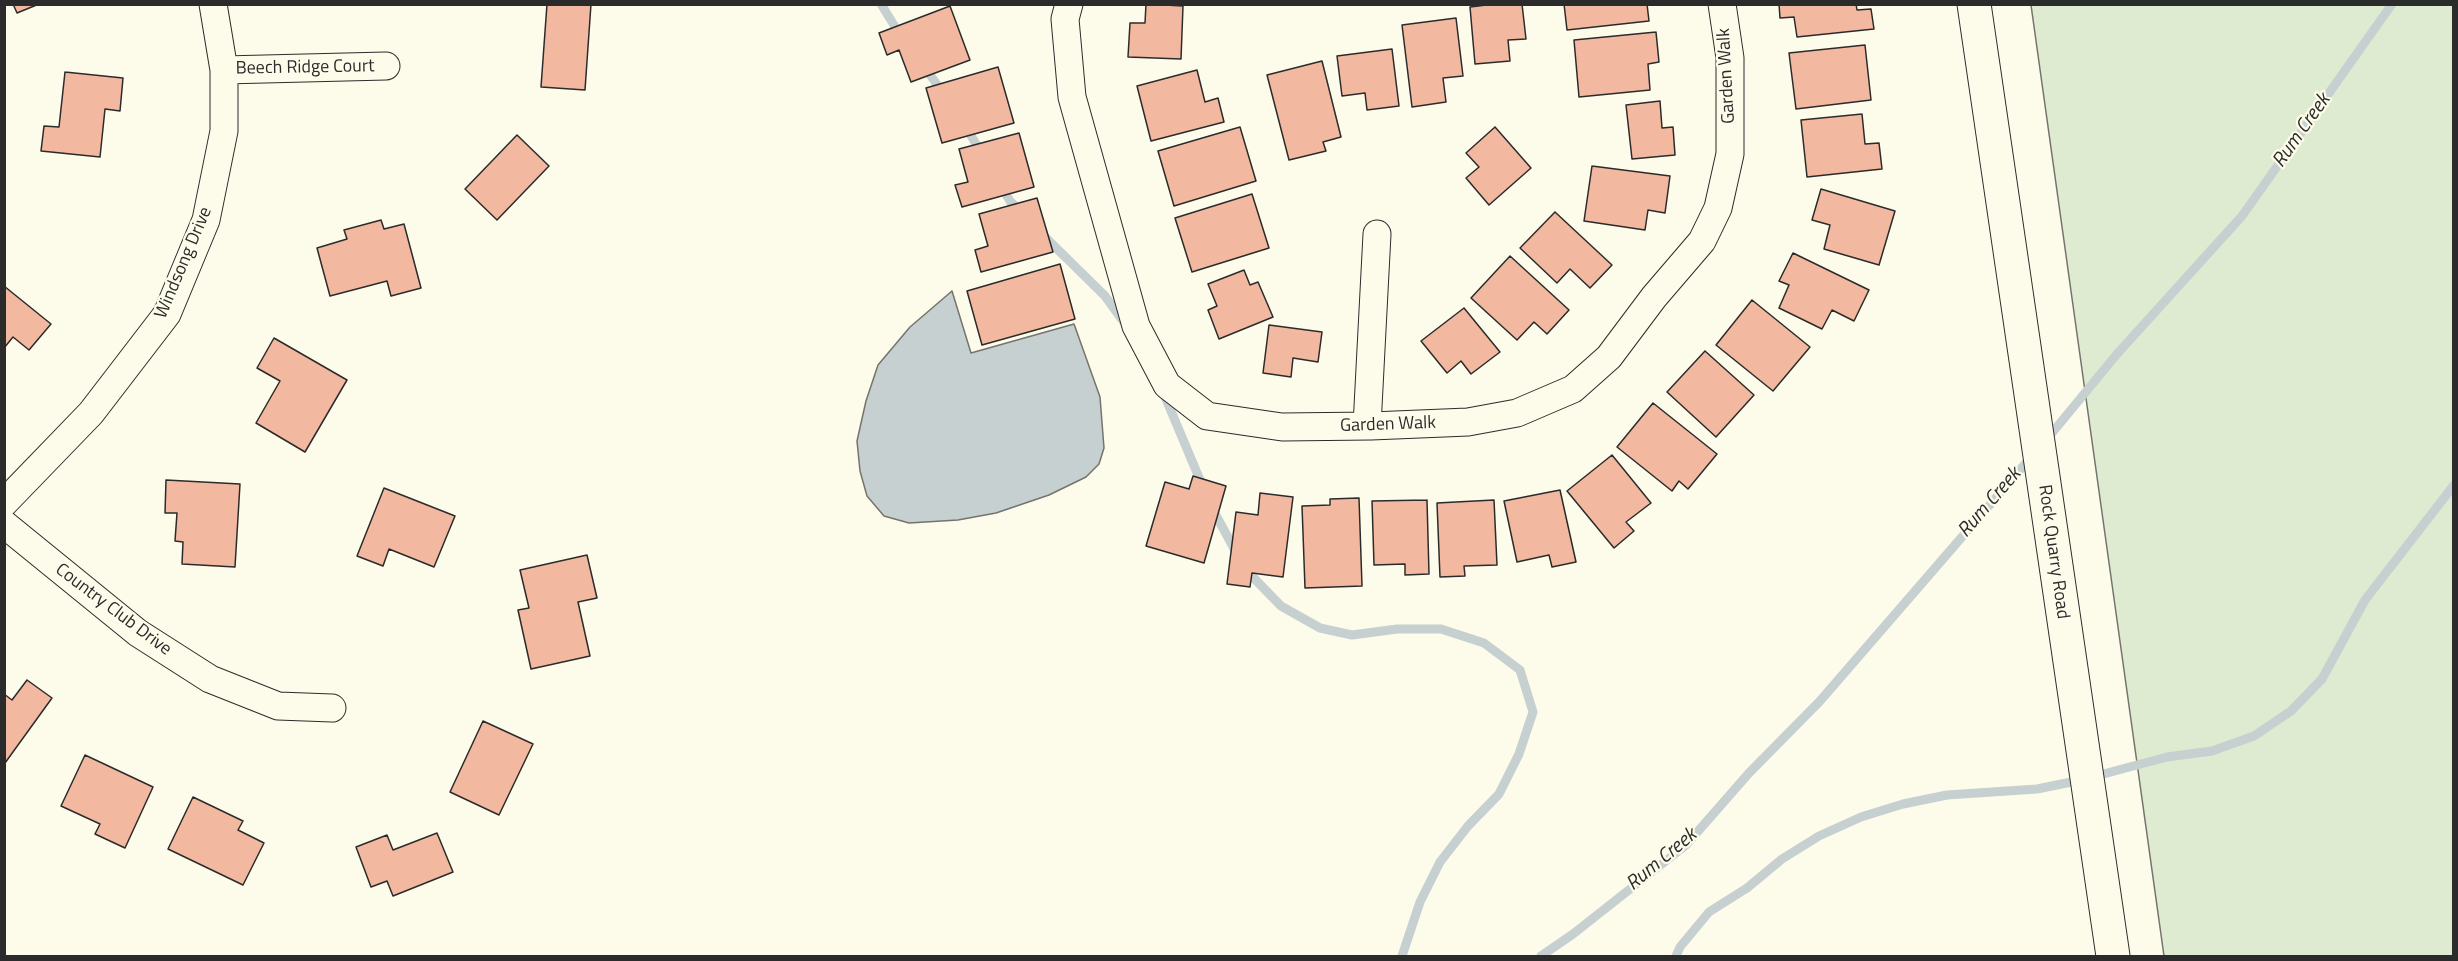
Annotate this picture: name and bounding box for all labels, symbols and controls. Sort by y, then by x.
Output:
street label: Garden Walk [1714,28,1740,124]
street label: Beech Ridge Court [235,56,375,80]
water label: Rum Creek [2268,89,2336,173]
street label: Windsong Drive [151,204,217,322]
street label: Garden Walk [1340,413,1436,437]
water label: Rum Creek [1953,463,2027,543]
street label: Rock Quarry Road [2033,483,2073,621]
street label: Country Club Drive [51,559,175,661]
water label: Rum Creek [1622,824,1702,896]

